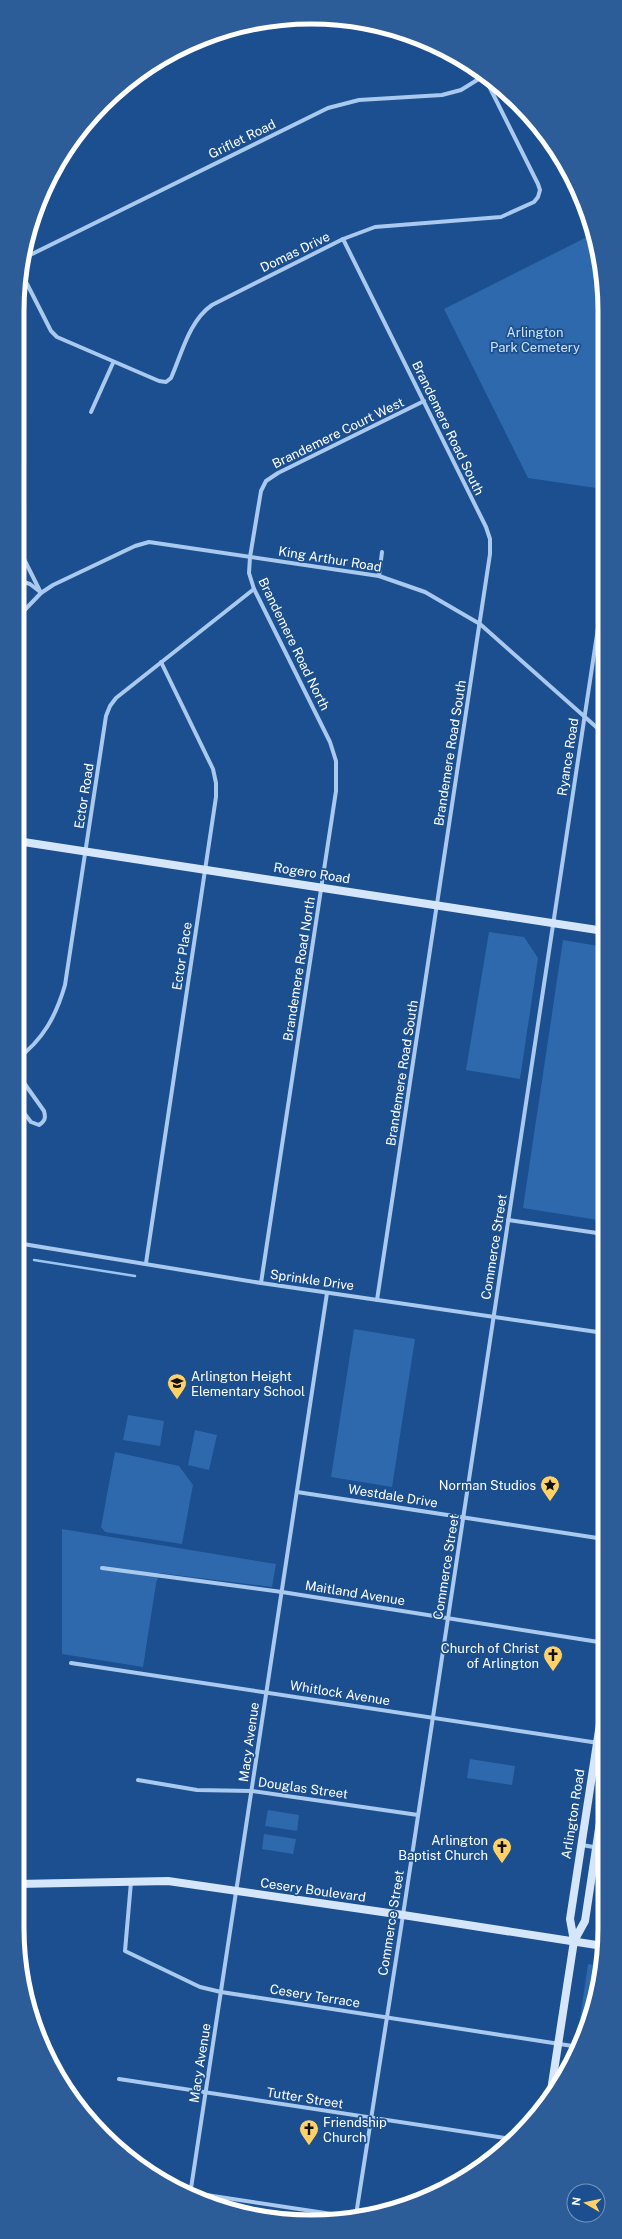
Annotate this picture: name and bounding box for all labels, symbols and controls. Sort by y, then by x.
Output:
street label: Griflet Road [206,116,278,162]
street label: Domas Drive [258,229,332,275]
park label: Arlington Park Cemetery [490,325,580,355]
street label: Brandemere Road South [409,358,487,498]
street label: Brandemere Court West [270,395,406,471]
street label: King Arthur Road [277,543,383,575]
street label: Brandemere Road North [255,575,333,713]
street label: Brandemere Road South [431,679,469,827]
street label: Ryance Road [554,717,582,797]
street label: Ector Road [71,762,97,830]
street label: Rogero Road [273,860,351,886]
street label: Brandemere Road North [280,896,318,1042]
street label: Ector Place [169,921,195,991]
street label: Brandemere Road South [383,999,421,1147]
street label: Commerce Street [478,1193,510,1301]
street label: Sprinkle Drive [269,1267,355,1293]
place label: Arlington Height Elementary School [191,1369,305,1399]
school or university icon: Arlington Height Elementary School [166,1372,188,1400]
place icon: Norman Studios [539,1474,561,1502]
place label: Norman Studios [439,1478,536,1493]
street label: Westdale Drive [347,1482,439,1510]
street label: Commerce Street [430,1513,462,1621]
street label: Maitland Avenue [304,1578,406,1608]
place label: Church of Christ of Arlington [441,1641,539,1671]
church icon: Church of Christ of Arlington [542,1644,564,1672]
street label: Whitlock Avenue [289,1678,391,1708]
street label: Macy Avenue [236,1701,262,1783]
street label: Arlington Road [558,1768,588,1860]
street label: Douglas Street [257,1774,349,1802]
place label: Arlington Baptist Church [398,1833,488,1863]
church icon: Arlington Baptist Church [491,1836,513,1864]
street label: Commerce Street [375,1869,407,1977]
street label: Cesery Boulevard [259,1875,367,1905]
street label: Cesery Terrace [269,1981,361,2011]
street label: Macy Avenue [186,2022,214,2104]
street label: Tutter Street [266,2085,344,2111]
place label: Friendship Church [323,2115,387,2145]
church icon: Friendship Church [298,2118,320,2146]
north arrow [566,2183,606,2223]
text: N [570,2196,583,2207]

